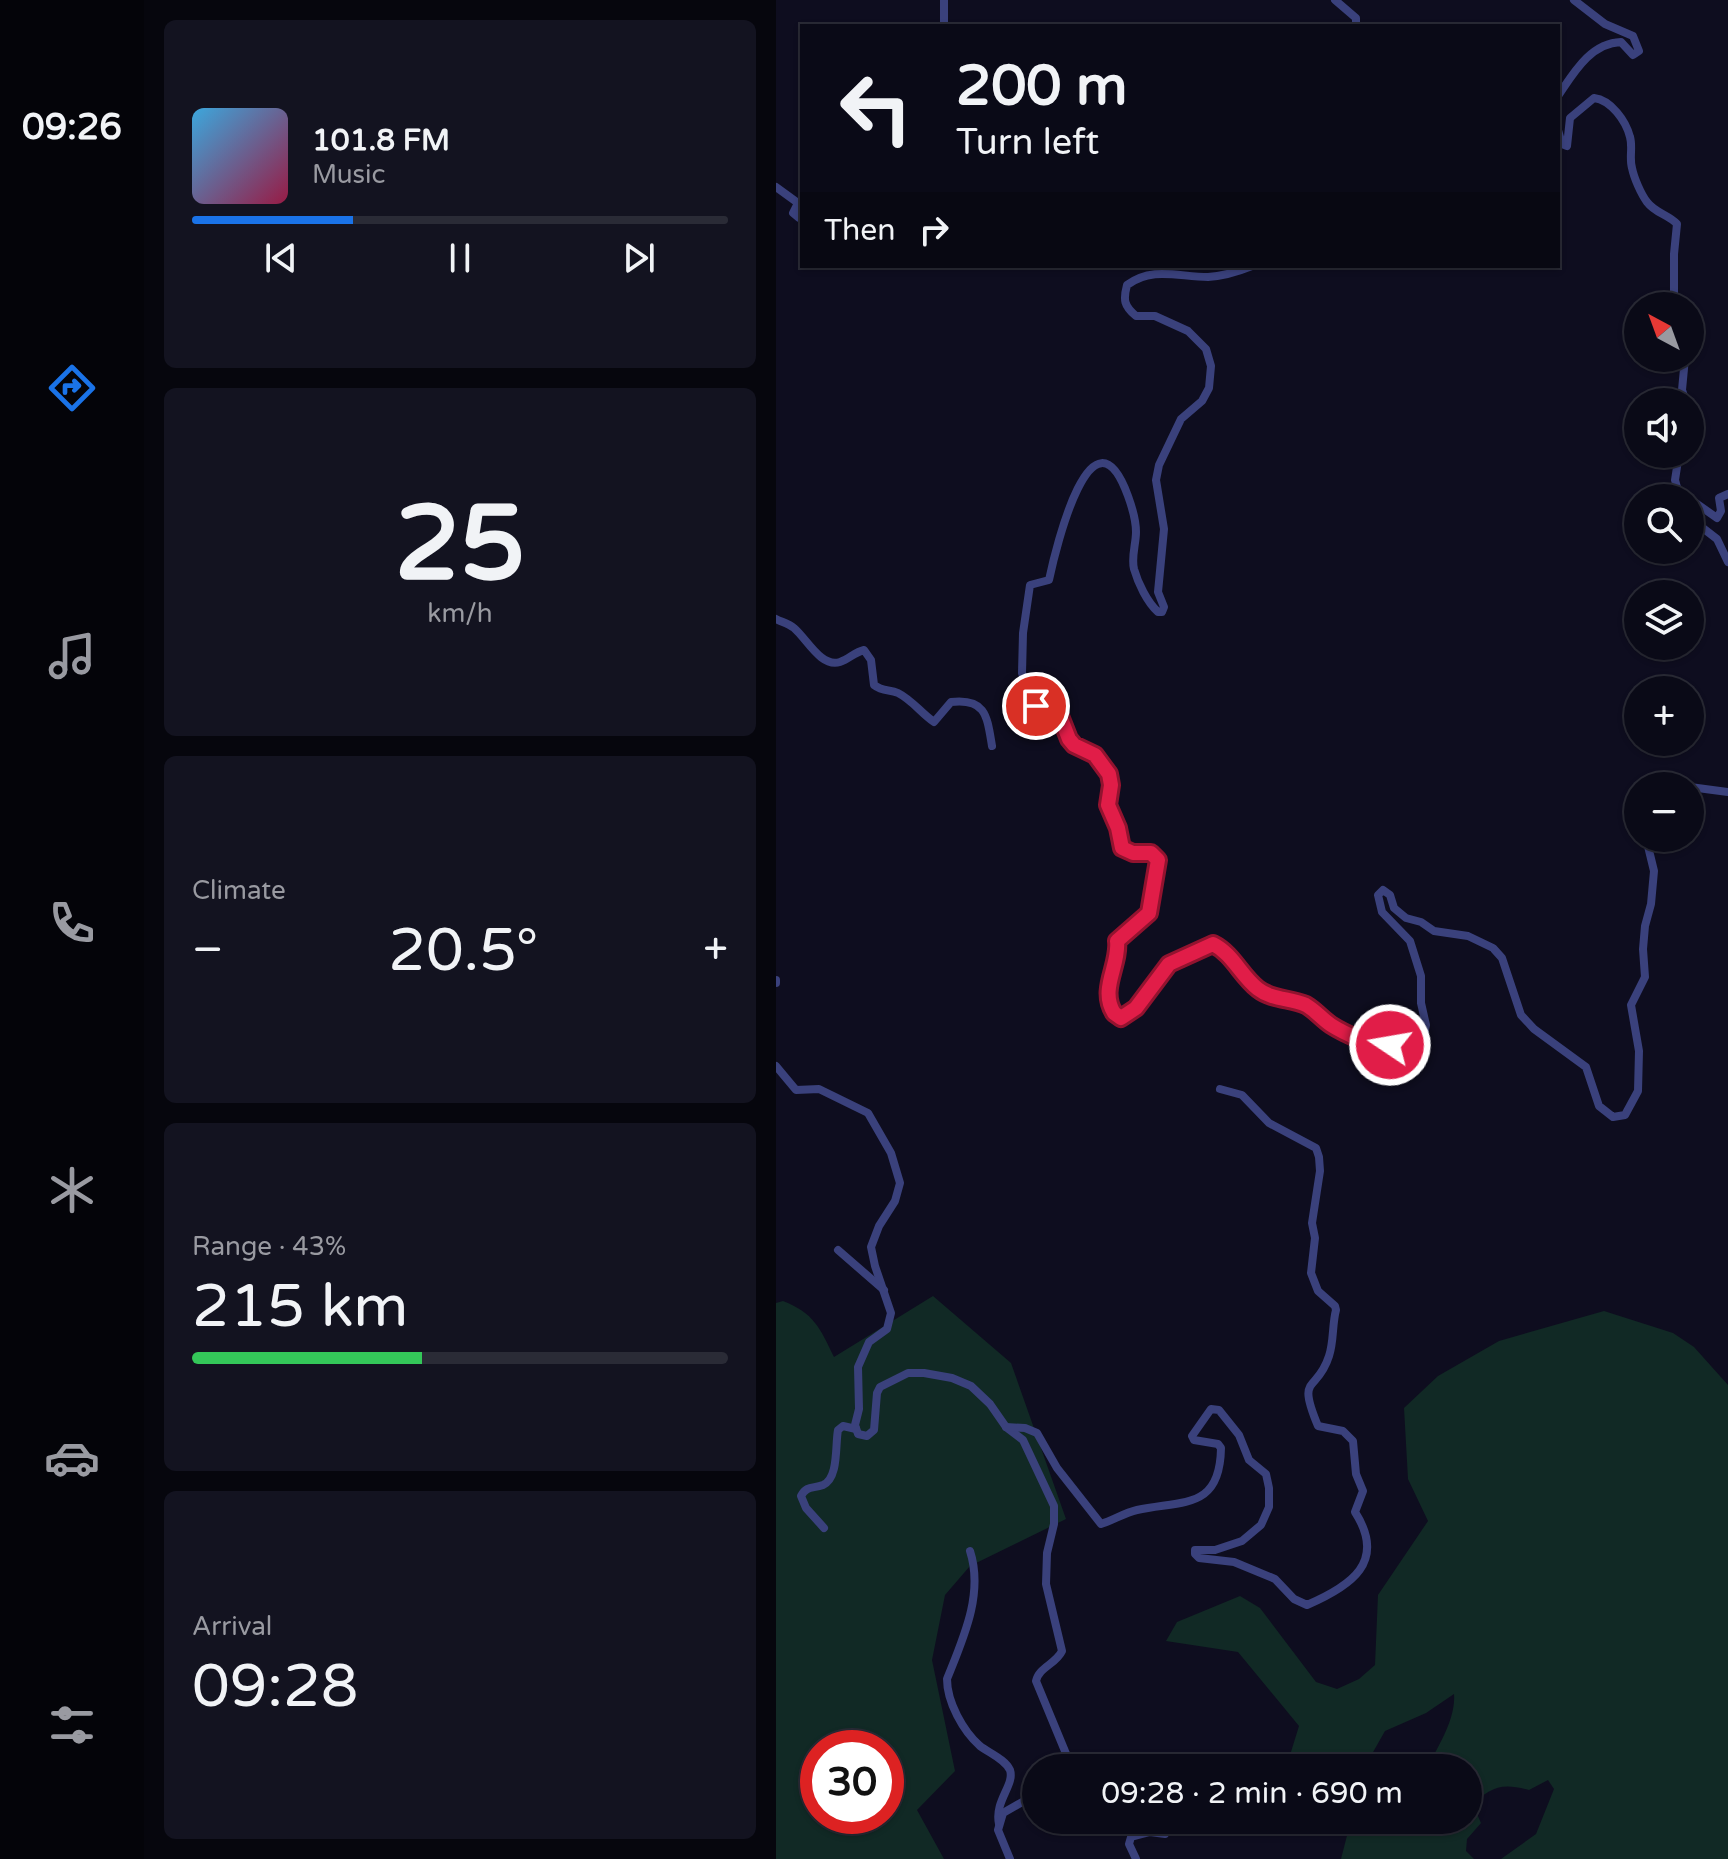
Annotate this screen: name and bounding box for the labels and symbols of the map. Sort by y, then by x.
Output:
north arrow [1624,292,1704,372]
pin [1002,672,1070,740]
position arrow [1348,1003,1432,1087]
speed limit sign: 30 [800,1730,904,1834]

